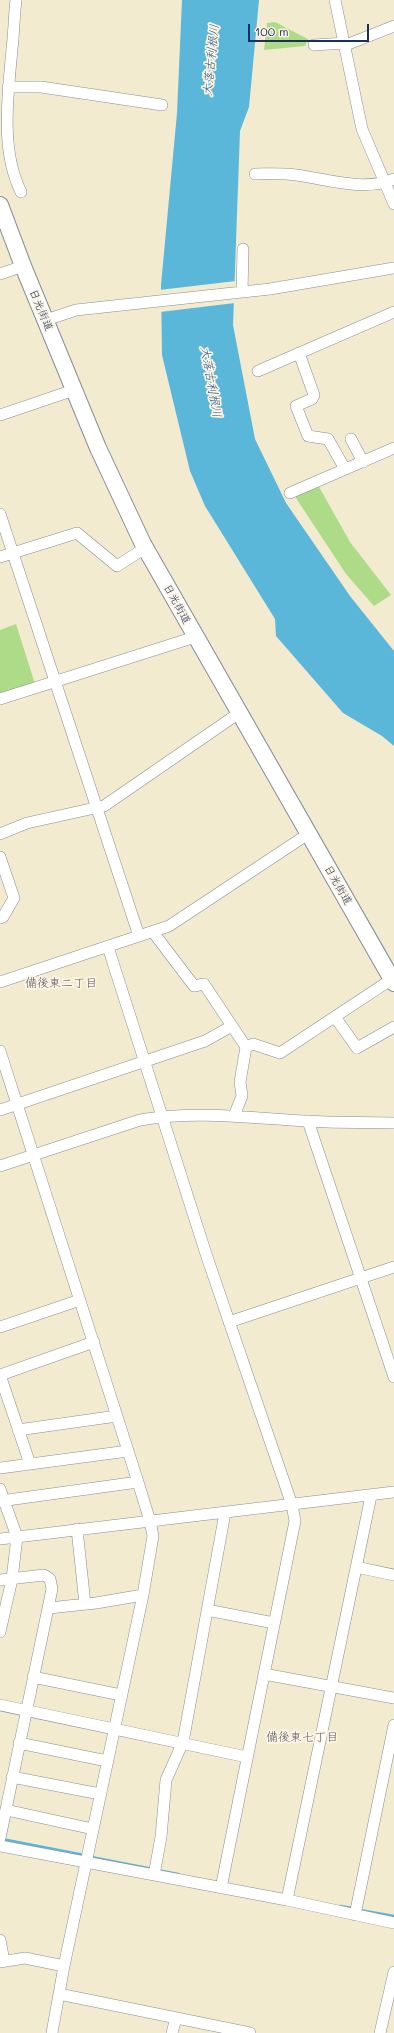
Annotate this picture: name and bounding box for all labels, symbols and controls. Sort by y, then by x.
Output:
scale bar [250,16,371,42]
water label: 大落古利根川 [200,23,222,97]
text: 100 m [255,23,289,39]
street label: 日光街道 [26,287,56,333]
water label: 大落古利根川 [198,345,224,419]
street label: 日光街道 [161,582,193,626]
street label: 日光街道 [321,863,355,907]
district label: 備後東二丁目 [25,976,97,990]
district label: 備後東七丁目 [266,1730,338,1744]

